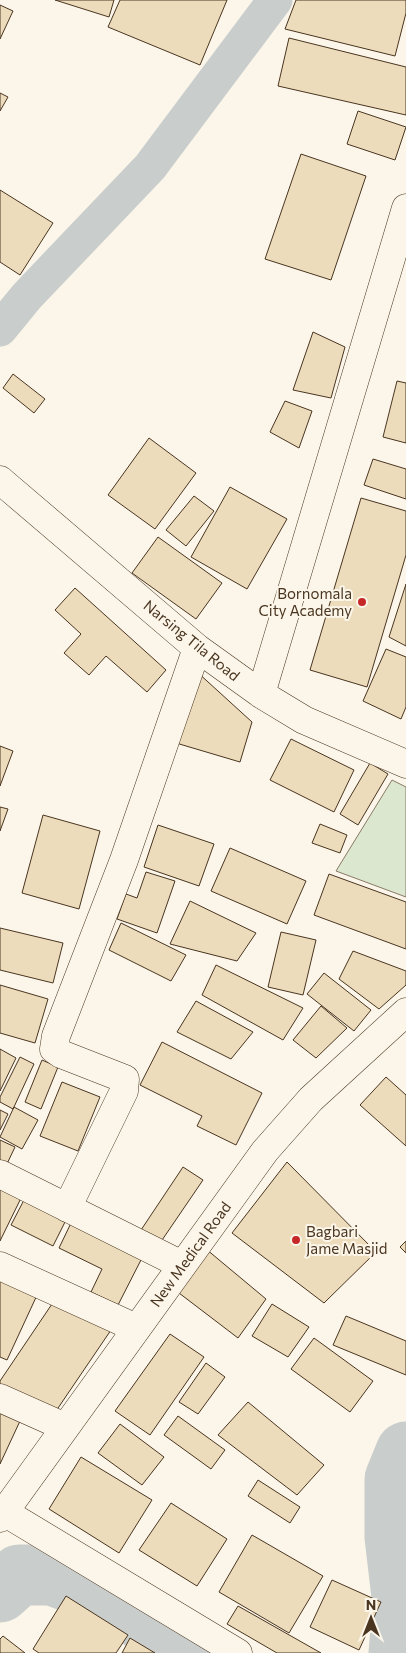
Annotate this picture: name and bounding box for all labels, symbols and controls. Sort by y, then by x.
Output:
place label: Bornomala City Academy [259,584,352,619]
street label: Narsing Tila Road [140,596,244,684]
marker: Bornomala City Academy [356,596,368,608]
street label: New Medical Road [146,1198,234,1310]
place label: Bagbari Jame Masjid [306,1222,387,1257]
marker: Bagbari Jame Masjid [290,1234,302,1246]
north arrow [346,1593,396,1643]
text: N [366,1596,376,1613]

